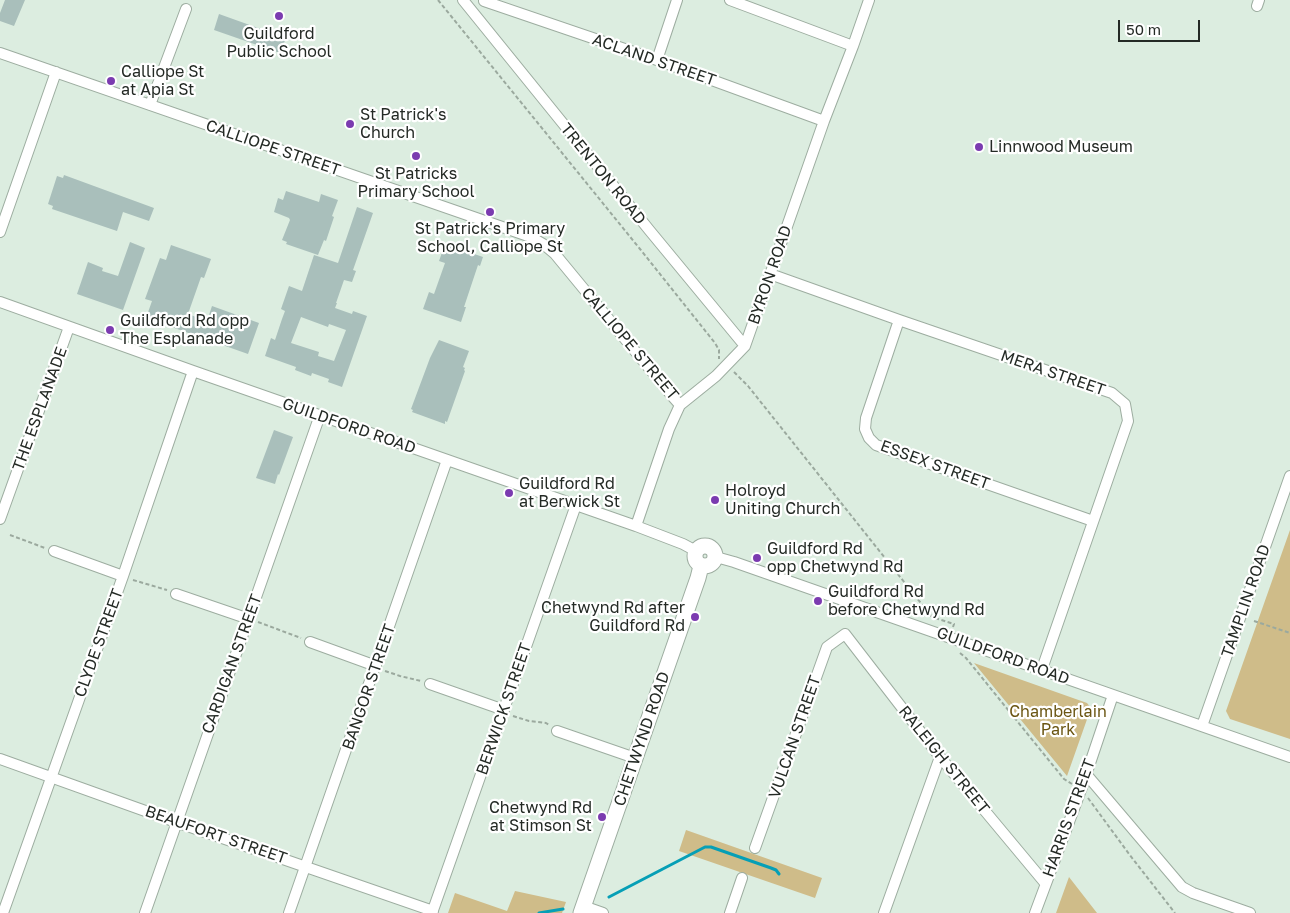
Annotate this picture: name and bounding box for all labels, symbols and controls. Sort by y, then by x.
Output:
marker: Guildford Public School [273,10,285,22]
scale bar [1120,10,1202,42]
text: 50 m [1126,20,1161,38]
place label: Guildford Public School [226,24,332,62]
street label: ACLAND STREET [590,30,718,90]
place label: Calliope St at Apia St [121,62,204,100]
marker: Calliope St at Apia St [105,75,117,87]
place label: St Patrick's Church [360,105,447,143]
street label: CALLIOPE STREET [203,116,343,180]
marker: St Patrick's Church [344,118,356,130]
street label: TRENTON ROAD [556,120,650,228]
place label: Linnwood Museum [989,137,1133,157]
marker: Linnwood Museum [973,141,985,153]
marker: St Patricks Primary School [410,150,422,162]
place label: St Patricks Primary School [357,164,475,202]
marker: St Patrick's Primary School, Calliope St [484,206,496,218]
place label: St Patrick's Primary School, Calliope St [415,219,565,257]
street label: BYRON ROAD [744,223,796,327]
street label: CALLIOPE STREET [577,284,683,404]
place label: Guildford Rd opp The Esplanade [120,311,249,349]
marker: Guildford Rd opp The Esplanade [104,324,116,336]
street label: THE ESPLANADE [9,344,71,474]
street label: MERA STREET [998,346,1108,400]
street label: GUILDFORD ROAD [280,394,418,458]
street label: ESSEX STREET [878,436,992,494]
place label: Guildford Rd at Berwick St [519,474,620,512]
place label: Holroyd Uniting Church [725,481,840,519]
marker: Guildford Rd at Berwick St [503,487,515,499]
marker: Holroyd Uniting Church [709,494,721,506]
place label: Guildford Rd opp Chetwynd Rd [767,539,903,577]
street label: TAMPLIN ROAD [1218,542,1274,660]
marker: Guildford Rd opp Chetwynd Rd [751,552,763,564]
place label: Guildford Rd before Chetwynd Rd [828,582,985,620]
street label: CLYDE STREET [71,586,127,700]
street label: CARDIGAN STREET [198,592,266,736]
marker: Guildford Rd before Chetwynd Rd [812,595,824,607]
place label: Chetwynd Rd after Guildford Rd [541,598,685,636]
marker: Chetwynd Rd after Guildford Rd [689,611,701,623]
street label: BANGOR STREET [338,622,400,752]
street label: GUILDFORD ROAD [934,623,1072,689]
street label: BERWICK STREET [472,641,536,777]
street label: CHETWYND ROAD [610,669,674,809]
street label: VULCAN STREET [765,673,825,801]
street label: RALEIGH STREET [895,702,993,818]
park label: Chamberlain Park [1009,702,1107,740]
street label: HARRIS STREET [1039,756,1099,880]
place label: Chetwynd Rd at Stimson St [489,798,592,836]
street label: BEAUFORT STREET [143,802,289,868]
marker: Chetwynd Rd at Stimson St [596,811,608,823]

